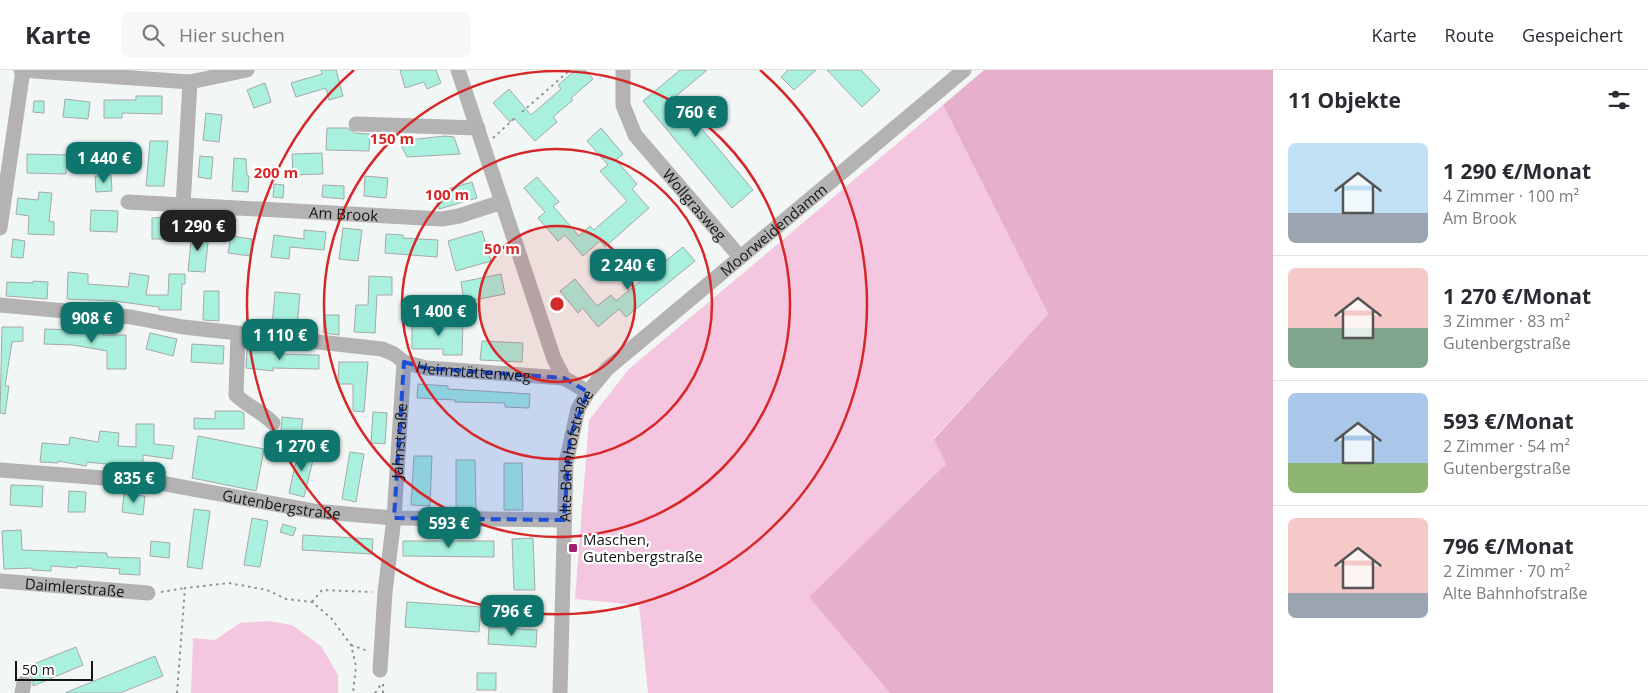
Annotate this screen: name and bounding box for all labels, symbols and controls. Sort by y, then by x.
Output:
search box [121,12,471,57]
text: Karte [25,18,91,51]
icon: search [139,21,167,49]
text: Hier suchen [179,22,285,48]
text: Karte [1372,23,1417,47]
text: Route [1445,23,1494,47]
text: Gespeichert [1522,23,1623,47]
text: 11 Objekte [1288,86,1401,114]
icon: filters [1605,86,1633,114]
pin: 760 € [661,96,731,138]
text: 760 € [676,101,716,123]
text: 150 m [370,128,414,148]
pin: 1 440 € [58,142,150,184]
text: 1 440 € [77,147,131,169]
text: 1 290 €/Monat [1443,157,1591,185]
text: 200 m [254,162,298,182]
icon: home [1328,163,1388,223]
street label: Wollgrasweg [658,164,731,245]
street label: Moorweidendamm [716,179,831,280]
text: 100 m [425,184,469,204]
text: 4 Zimmer · 100 m² [1443,185,1579,207]
street label: Am Brook [309,202,379,226]
text: Am Brook [1443,207,1517,229]
pin: 1 290 € [152,210,244,252]
text: 1 290 € [171,215,225,237]
text: 50 m [484,238,520,258]
pin: 2 240 € [582,248,674,291]
text: 2 240 € [601,254,655,276]
text: 1 270 €/Monat [1443,282,1591,310]
icon: home [1328,288,1388,348]
pin: 1 400 € [393,294,485,337]
centre of rings [548,295,566,313]
text: 1 400 € [412,300,466,322]
pin: 908 € [57,302,127,344]
text: 908 € [72,307,112,329]
text: 3 Zimmer · 83 m² [1443,310,1570,332]
pin: 1 110 € [234,318,326,361]
text: 1 110 € [253,324,307,346]
text: Gutenbergstraße [1443,332,1571,354]
street label: Heimstättenweg [414,356,531,386]
street label: Alte Bahnhofstraße [554,386,597,522]
street label: Jahnstraße [386,403,411,481]
text: 593 €/Monat [1443,407,1574,435]
icon: home [1328,413,1388,473]
pin: 1 270 € [256,430,348,472]
text: 1 270 € [275,435,329,457]
text: 2 Zimmer · 54 m² [1443,435,1570,457]
text: Gutenbergstraße [1443,457,1571,479]
pin: 835 € [99,462,169,504]
text: 835 € [114,467,154,489]
street label: Gutenbergstraße [221,485,342,523]
pin: 593 € [414,506,484,549]
text: 593 € [429,512,469,534]
place label: Maschen, Gutenbergstraße [583,529,703,566]
text: 796 €/Monat [1443,532,1574,560]
icon: home [1328,538,1388,598]
marker: Maschen, Gutenbergstraße [567,542,579,554]
text: 2 Zimmer · 70 m² [1443,560,1570,582]
street label: Daimlerstraße [24,573,125,601]
text: Alte Bahnhofstraße [1443,582,1587,604]
pin: 796 € [477,594,547,637]
text: 796 € [492,600,532,622]
scale bar [15,658,92,681]
text: 50 m [22,660,55,679]

